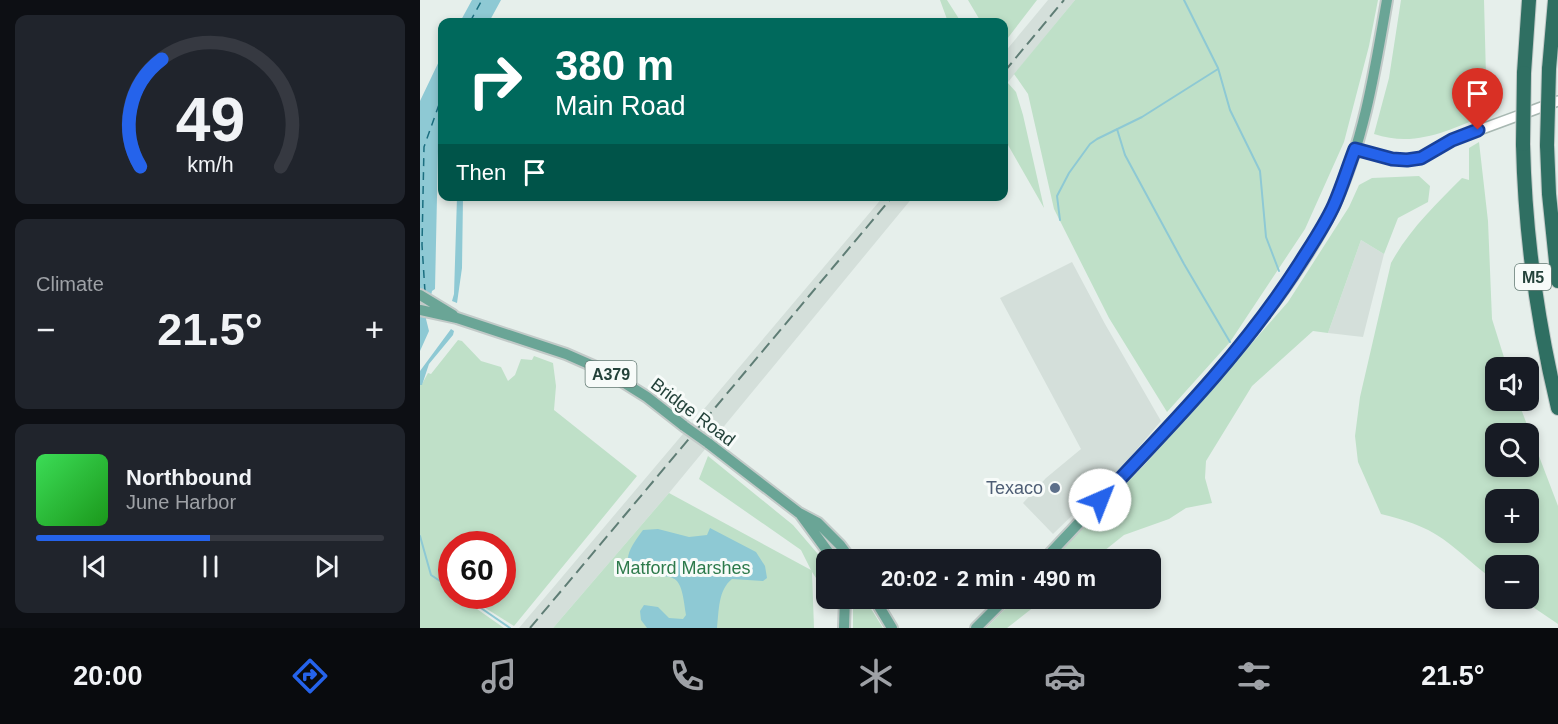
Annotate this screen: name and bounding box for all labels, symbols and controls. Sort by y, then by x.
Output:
icon: right [456,42,534,120]
text: 380 m [555,42,674,89]
pin [1452,68,1503,130]
icon: arrive [1461,77,1494,110]
text: 49 [175,85,245,154]
text: Main Road [555,91,686,121]
text: km/h [187,153,233,177]
icon: arrive [518,156,551,189]
text: Then [456,160,506,185]
road number: M5 [1515,264,1551,290]
text: Climate [36,273,104,295]
text: 21.5° [157,304,263,355]
text: − [36,311,55,348]
text: + [365,311,384,348]
map controls [1485,357,1539,609]
button: sound [1485,357,1539,411]
road number: A379 [586,361,636,387]
street label: Bridge Road [647,374,739,450]
button: search [1485,423,1539,477]
text: Northbound [126,465,252,490]
position arrow [1068,468,1132,532]
place label: Texaco [986,478,1043,498]
marker: Texaco [1048,481,1062,495]
button: + [1485,489,1539,543]
text: June Harbor [126,491,236,513]
speed limit sign: 60 [438,531,516,609]
icon: previous [78,550,111,583]
icon: pause [194,550,227,583]
icon: next [310,550,343,583]
button: − [1485,555,1539,609]
park label: Matford Marshes [615,558,751,578]
text: 20:02 · 2 min · 490 m [881,566,1096,591]
icon: directions [289,655,331,697]
icon: music [478,655,520,697]
icon: phone [666,655,708,697]
icon: climate [855,655,897,697]
icon: car [1044,655,1086,697]
icon: filters [1233,655,1275,697]
text: 20:00 [73,661,142,691]
text: 21.5° [1421,661,1485,691]

